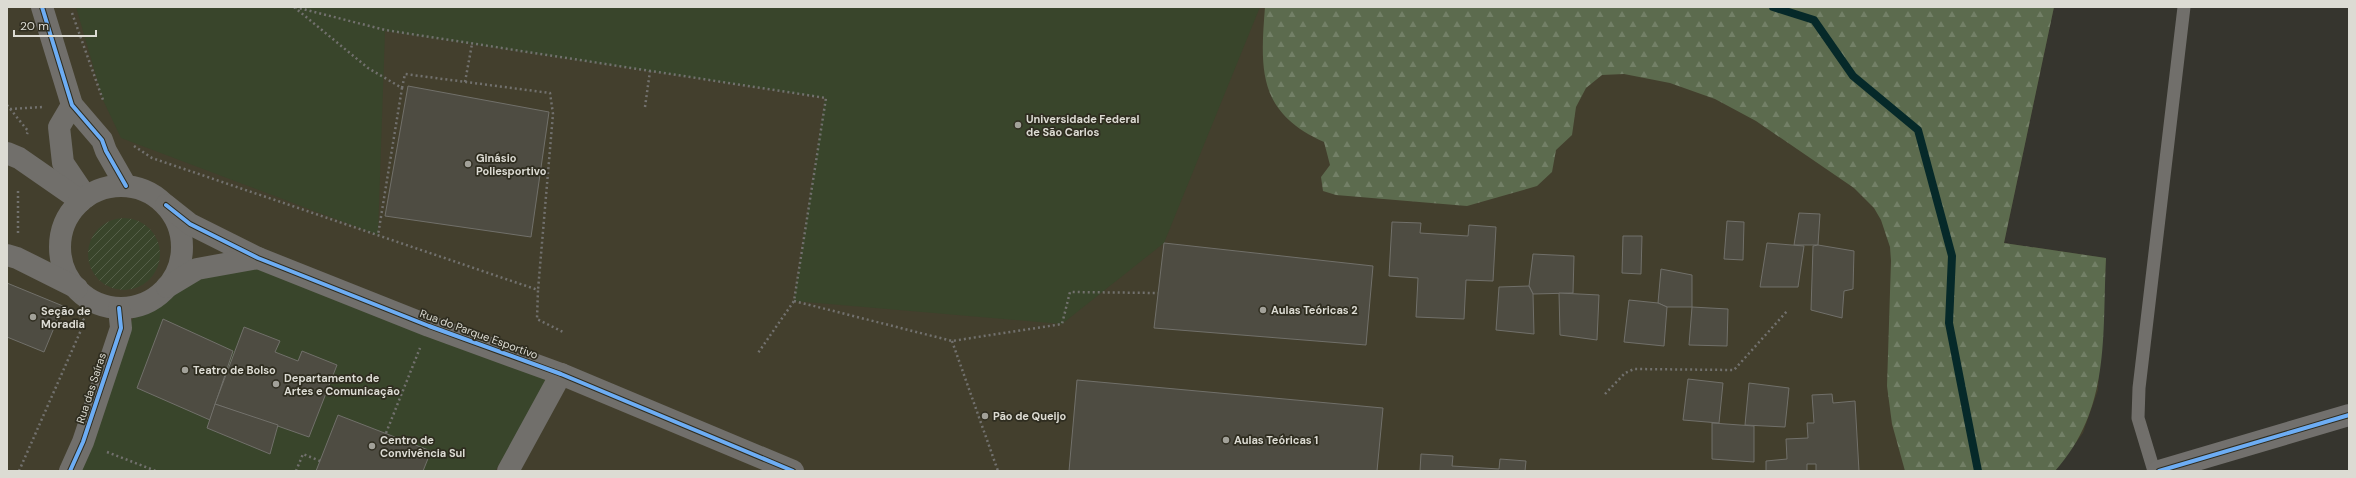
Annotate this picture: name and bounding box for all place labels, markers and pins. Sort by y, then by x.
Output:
place label: Universidade Federal de São Carlos [1026,112,1140,139]
marker: Universidade Federal de São Carlos [1013,120,1023,130]
place label: Ginásio Poliesportivo [476,151,547,178]
marker: Ginásio Poliesportivo [463,159,473,169]
place label: Aulas Teóricas 2 [1271,303,1358,317]
place label: Seção de Moradia [41,304,91,331]
marker: Aulas Teóricas 2 [1258,305,1268,315]
marker: Seção de Moradia [28,312,38,322]
place label: Teatro de Bolso [193,363,276,377]
marker: Teatro de Bolso [180,365,190,375]
place label: Departamento de Artes e Comunicação [284,371,400,398]
marker: Departamento de Artes e Comunicação [271,379,281,389]
place label: Pão de Queijo [993,409,1067,423]
marker: Pão de Queijo [980,411,990,421]
place label: Centro de Convivência Sul [380,433,465,460]
place label: Aulas Teóricas 1 [1234,433,1318,447]
marker: Aulas Teóricas 1 [1221,435,1231,445]
marker: Centro de Convivência Sul [367,441,377,451]

